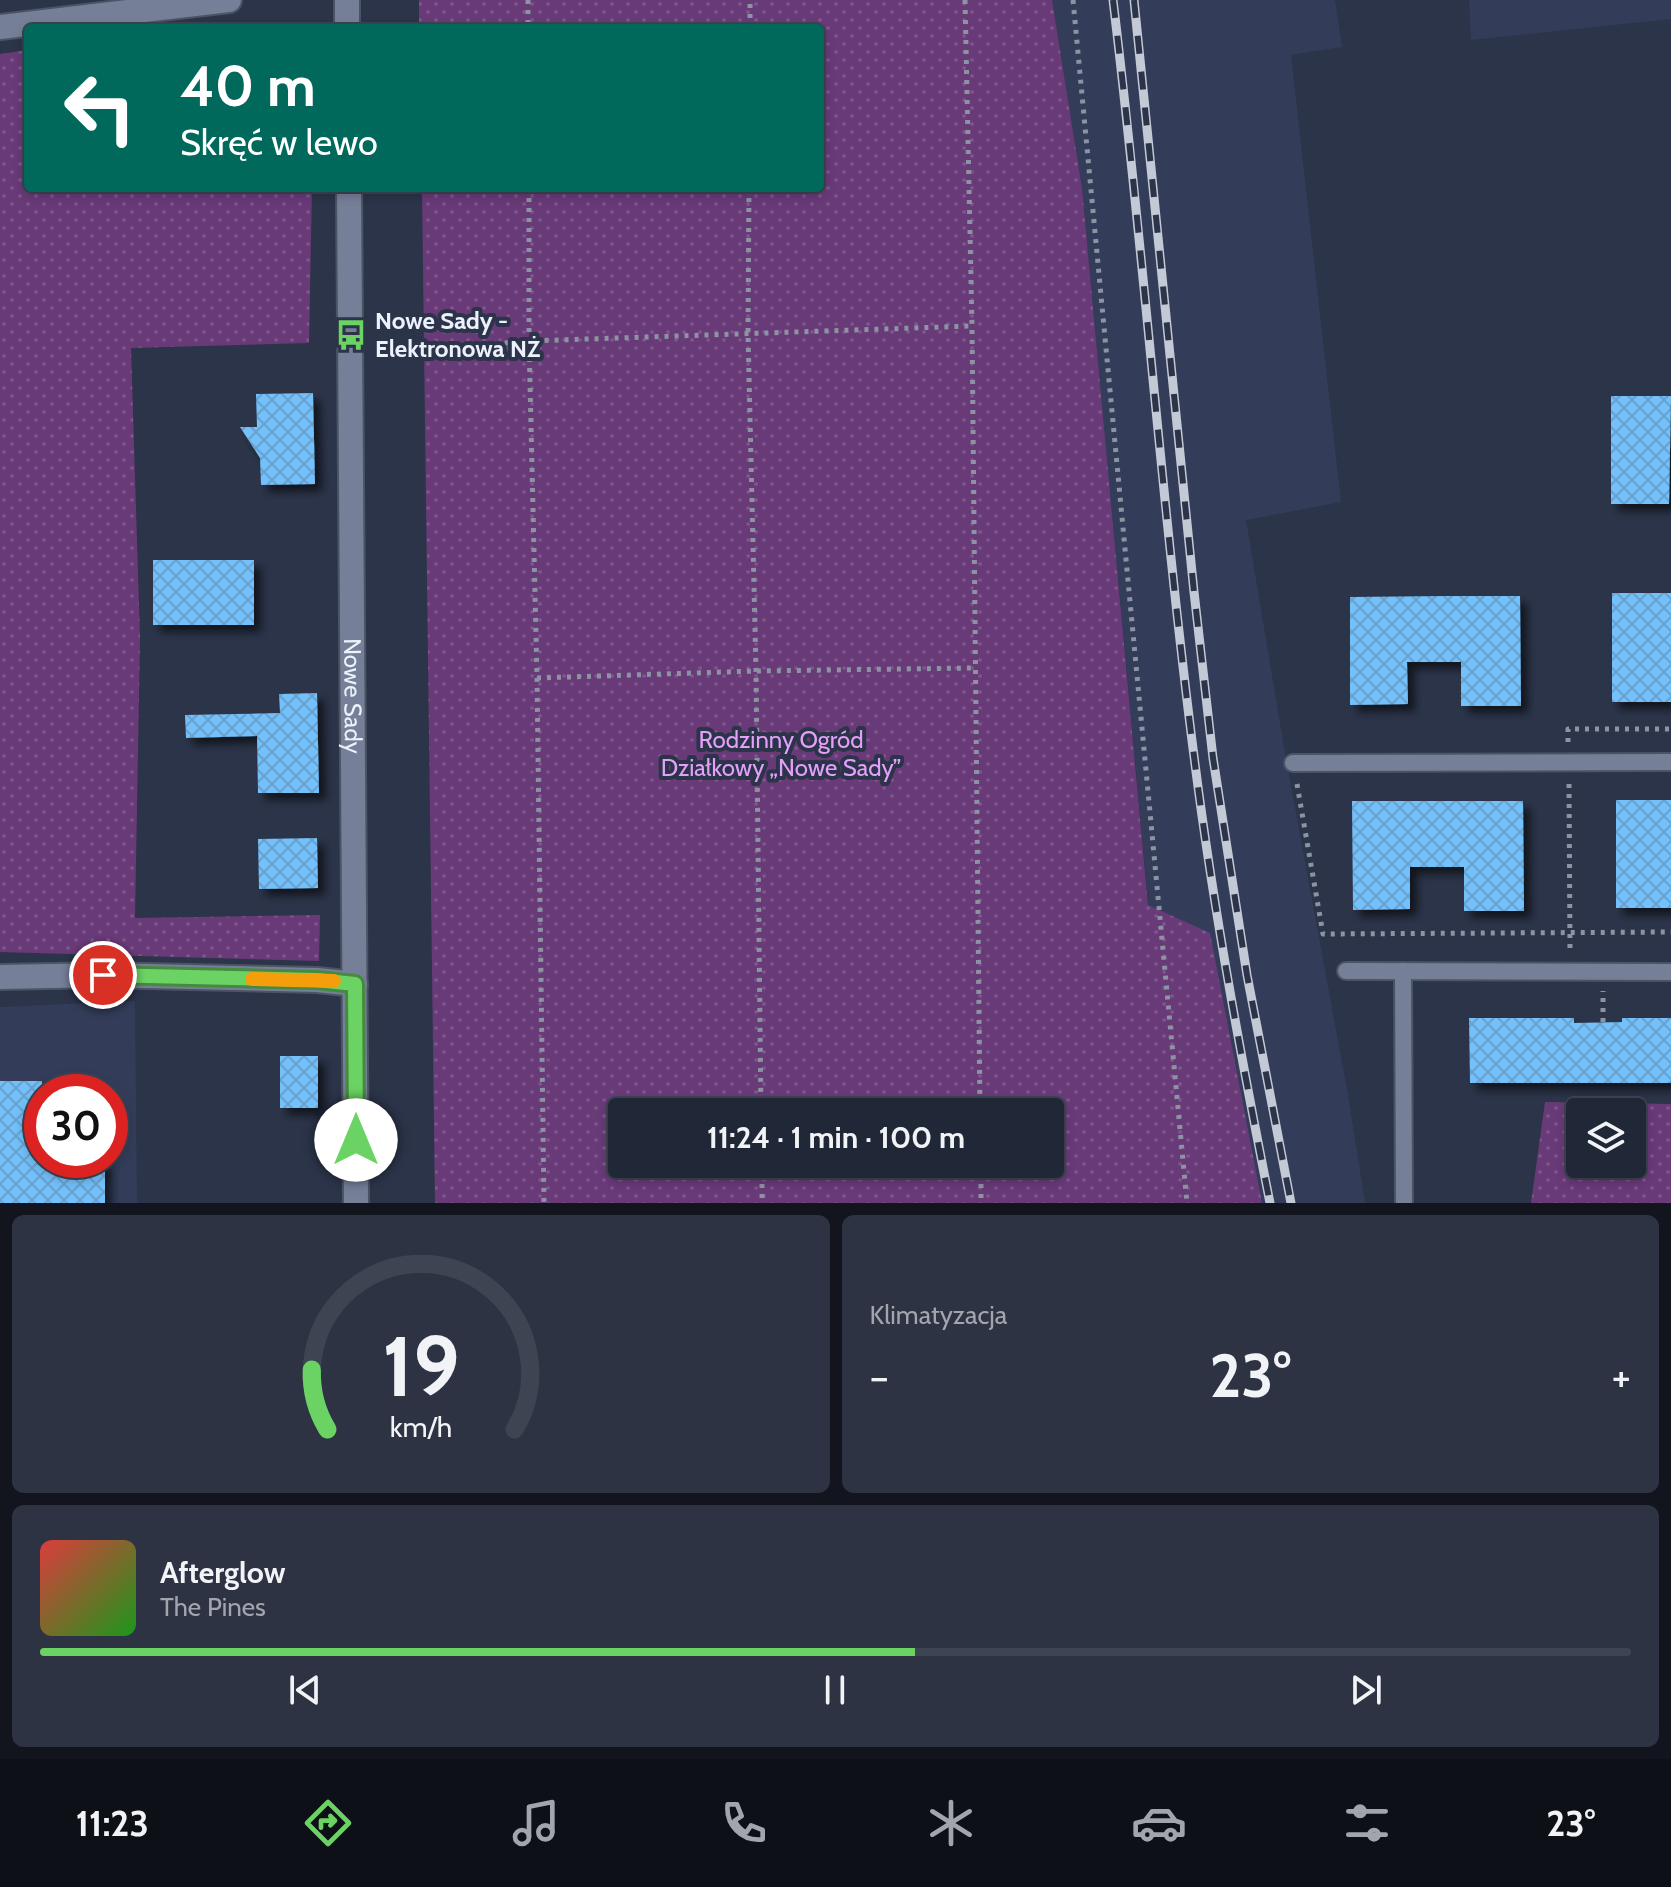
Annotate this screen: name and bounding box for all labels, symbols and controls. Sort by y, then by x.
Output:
text: 40 m [180,52,316,120]
icon: left [48,56,152,160]
text: Skręć w lewo [180,120,378,164]
place label: Nowe Sady - Elektronowa NŻ [375,306,540,363]
bus stop icon: Nowe Sady - Elektronowa NŻ [334,318,368,352]
street label: Nowe Sady [338,638,368,754]
park label: Rodzinny Ogród Działkowy „Nowe Sady” [661,725,901,782]
pin [69,941,137,1009]
icon: arrive [81,953,125,997]
speed limit sign: 30 [24,1074,128,1178]
position arrow [314,1098,398,1182]
map controls [1566,1098,1646,1178]
button: layers [1566,1098,1646,1178]
text: 11:24 · 1 min · 100 m [707,1119,965,1156]
text: Klimatyzacja [870,1299,1007,1331]
text: 19 [382,1316,459,1417]
text: 23° [1210,1339,1291,1412]
text: − [870,1350,889,1403]
text: + [1612,1350,1631,1403]
text: km/h [389,1409,452,1444]
text: Afterglow [160,1554,286,1591]
text: The Pines [160,1591,266,1623]
icon: previous [283,1668,327,1712]
icon: pause [813,1668,857,1712]
icon: next [1344,1668,1388,1712]
icon: directions [300,1795,356,1851]
icon: music [508,1795,564,1851]
icon: phone [716,1795,772,1851]
icon: climate [923,1795,979,1851]
icon: car [1131,1795,1187,1851]
icon: filters [1339,1795,1395,1851]
text: 11:23 [76,1801,149,1845]
text: 23° [1546,1801,1595,1845]

